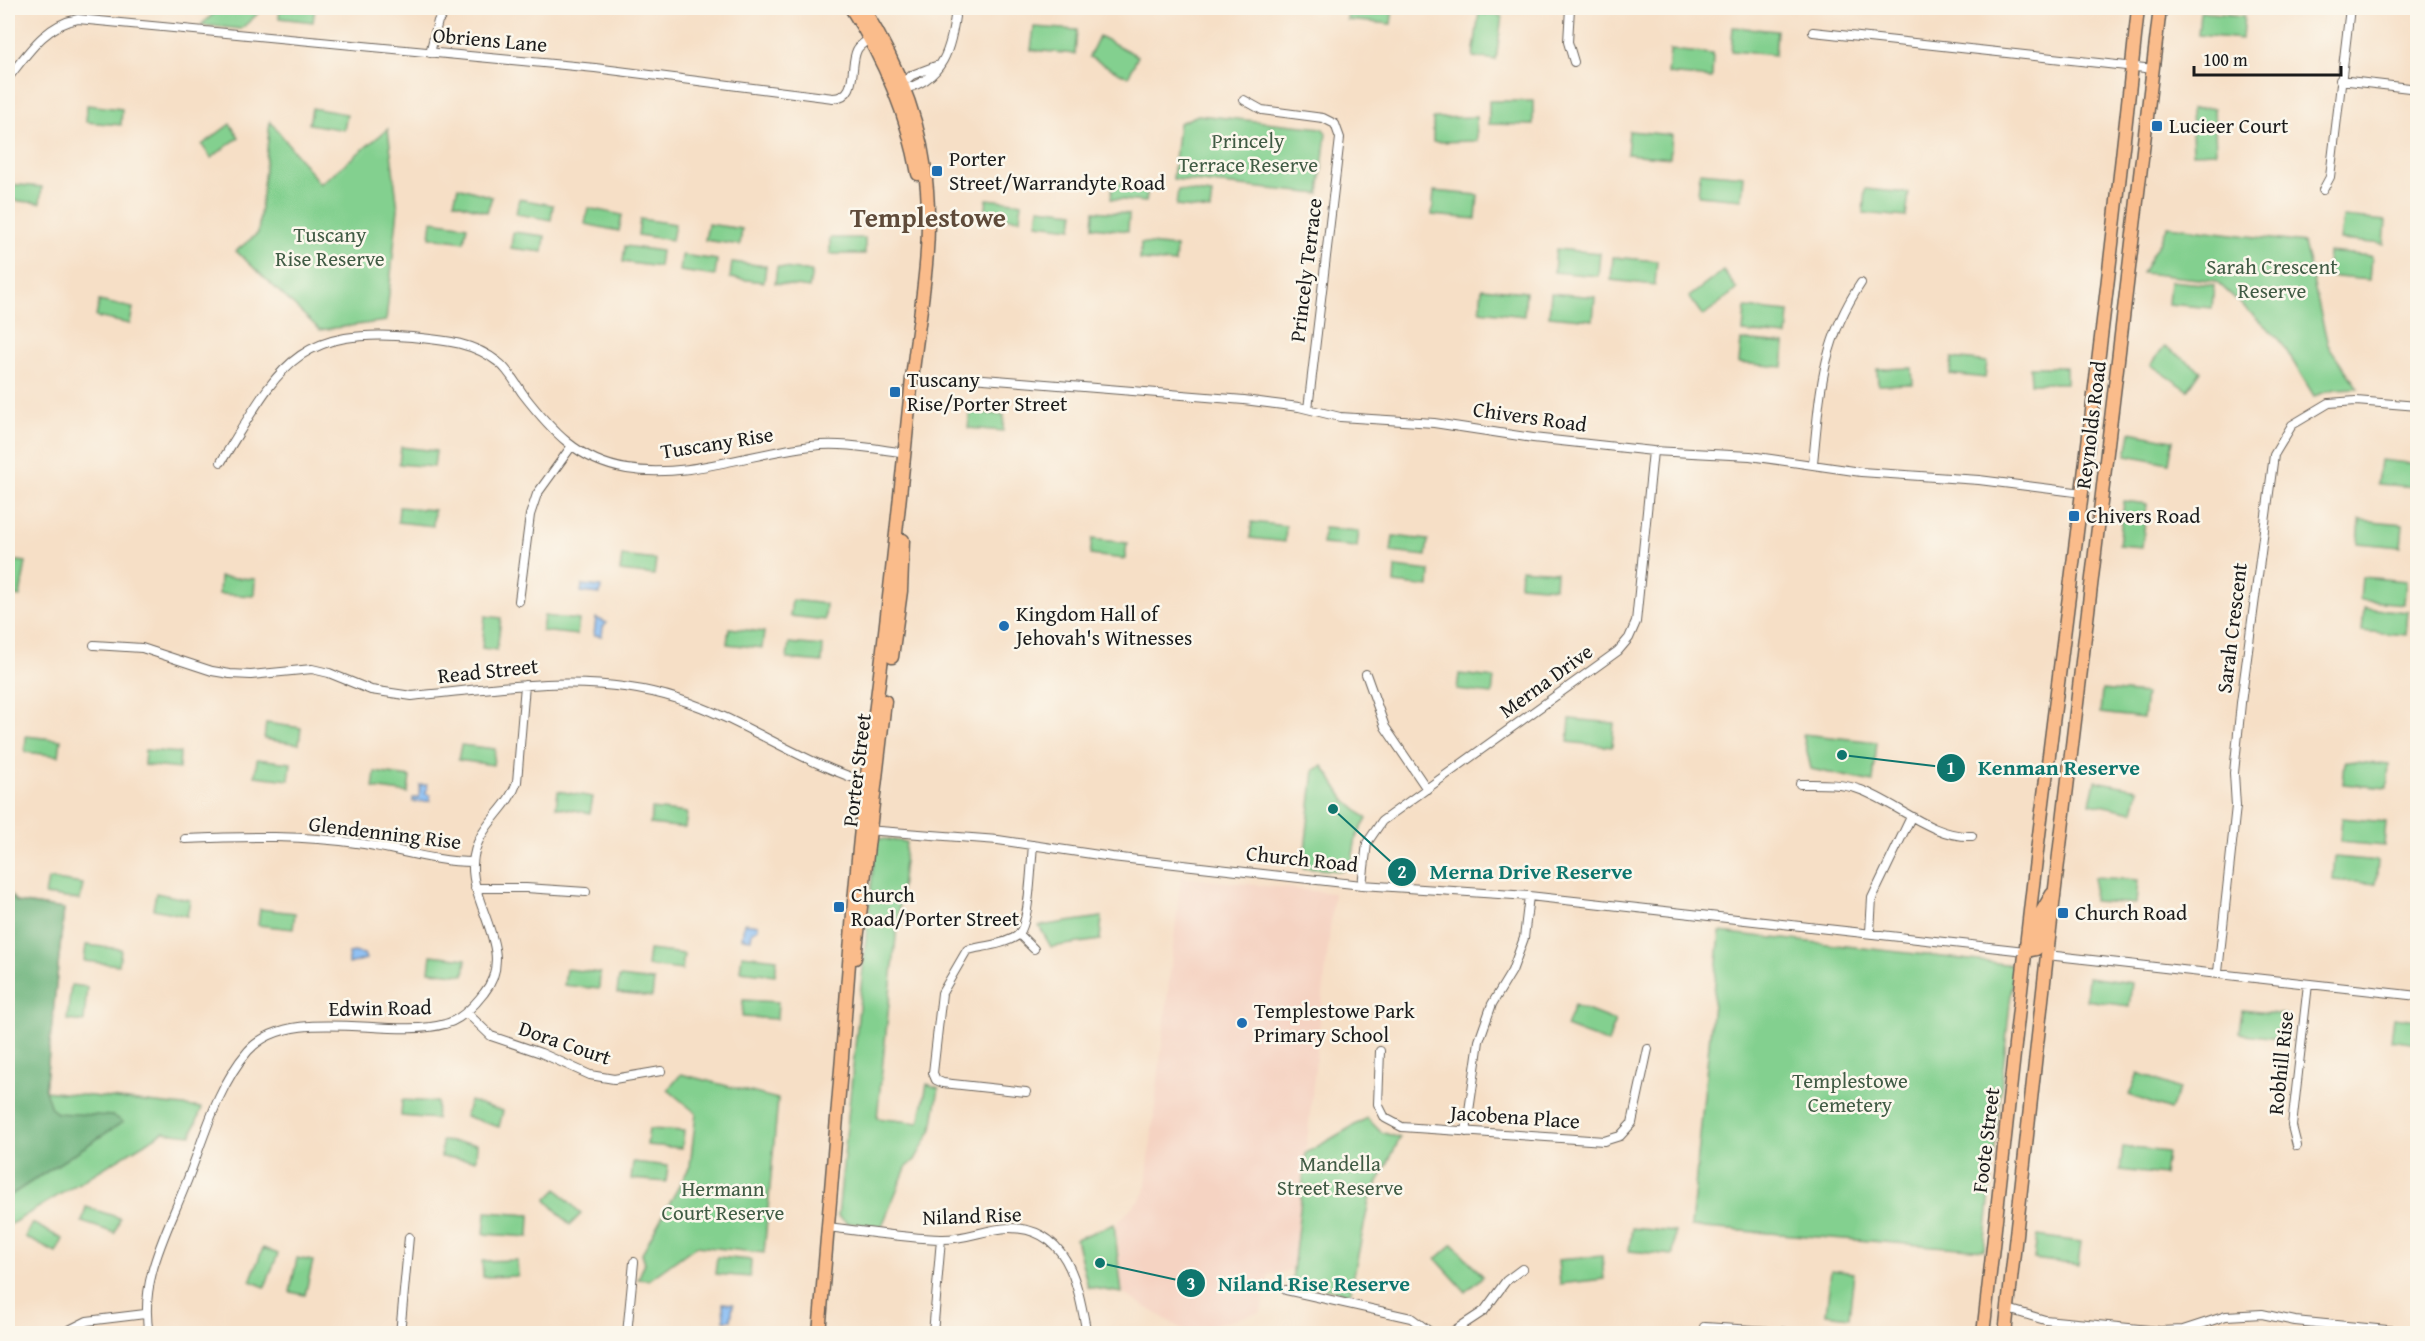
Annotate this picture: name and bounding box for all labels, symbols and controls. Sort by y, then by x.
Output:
street label: Obriens Lane [432,19,549,60]
scale bar [2194,39,2341,77]
text: 100 m [2203,46,2248,73]
place label: Lucieer Court [2169,110,2289,141]
marker: Lucieer Court [2150,119,2164,133]
park label: Princely Terrace Reserve [1178,125,1318,180]
place label: Porter Street/Warrandyte Road [949,143,1166,198]
marker: Porter Street/Warrandyte Road [930,164,944,178]
street label: Princely Terrace [1281,196,1330,344]
district label: Templestowe [850,197,1006,237]
park label: Tuscany Rise Reserve [275,219,385,274]
park label: Sarah Crescent Reserve [2206,251,2338,306]
street label: Reynolds Road [2067,358,2114,491]
place label: Tuscany Rise/Porter Street [907,364,1068,419]
marker: Tuscany Rise/Porter Street [888,385,902,399]
street label: Chivers Road [1471,393,1590,440]
street label: Tuscany Rise [658,418,776,467]
place label: Chivers Road [2086,500,2201,531]
marker: Chivers Road [2067,509,2081,523]
street label: Sarah Crescent [2208,560,2255,695]
place label: Kingdom Hall of Jehovah's Witnesses [1013,598,1192,653]
marker: Kingdom Hall of Jehovah's Witnesses [997,619,1011,633]
street label: Merna Drive [1492,636,1599,725]
street label: Read Street [436,650,540,691]
street label: Porter Street [834,711,879,829]
callout: Kenman Reserve [1936,748,2152,788]
text: Kenman Reserve [1978,751,2140,783]
text: 1 [1946,754,1956,781]
street label: Glendenning Rise [307,808,463,857]
street label: Church Road [1245,837,1360,880]
callout: Merna Drive Reserve [1387,852,1644,892]
text: Merna Drive Reserve [1430,855,1633,887]
text: 2 [1397,858,1407,885]
place label: Church Road/Porter Street [851,879,1020,934]
place label: Church Road [2075,897,2188,928]
marker: Church Road/Porter Street [832,900,846,914]
marker: Church Road [2056,906,2070,920]
street label: Edwin Road [328,991,433,1024]
place label: Templestowe Park Primary School [1254,995,1415,1050]
street label: Robhill Rise [2260,1009,2301,1116]
street label: Dora Court [515,1012,616,1073]
marker: Templestowe Park Primary School [1235,1016,1249,1030]
park label: Templestowe Cemetery [1792,1065,1908,1120]
street label: Foote Street [1964,1085,2007,1194]
street label: Jacobena Place [1446,1096,1581,1137]
park label: Mandella Street Reserve [1277,1148,1403,1203]
park label: Hermann Court Reserve [662,1173,785,1228]
street label: Niland Rise [922,1198,1022,1233]
callout: Niland Rise Reserve [1176,1263,1423,1303]
text: Niland Rise Reserve [1218,1267,1410,1299]
text: 3 [1186,1270,1196,1297]

